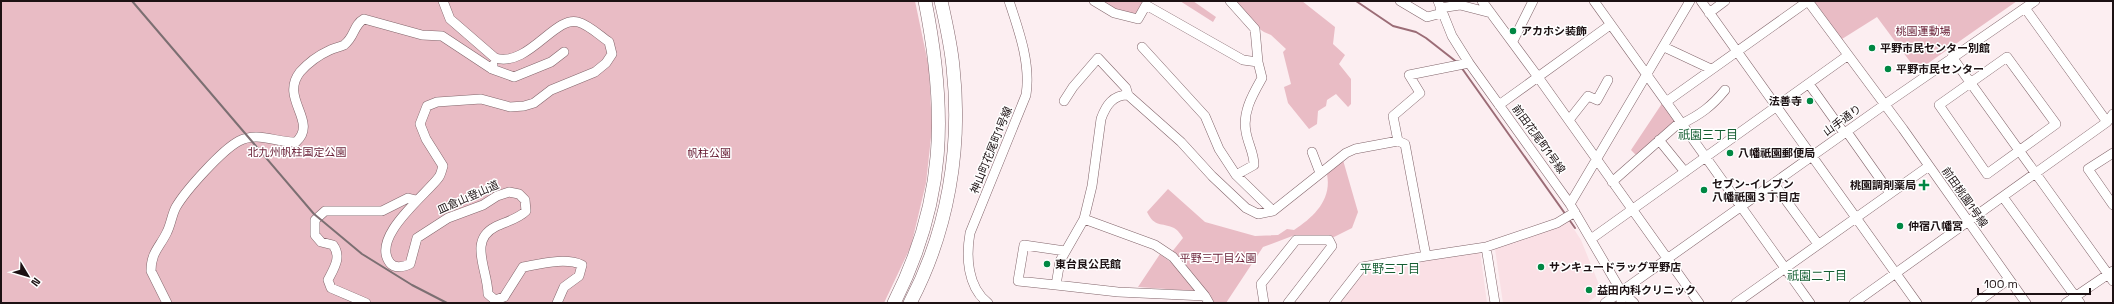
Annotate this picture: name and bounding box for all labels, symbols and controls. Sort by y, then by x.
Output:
place label: アカホシ装飾 [1521,24,1587,38]
park label: 桃園運動場 [1896,24,1951,38]
marker: アカホシ装飾 [1508,26,1518,36]
place label: 平野市民センター別館 [1880,41,1990,55]
marker: 平野市民センター別館 [1867,43,1877,53]
place label: 平野市民センター [1896,62,1984,76]
marker: 平野市民センター [1883,64,1893,74]
place label: 法善寺 [1769,94,1802,108]
marker: 法善寺 [1805,96,1815,106]
street label: 山手通り [1820,101,1864,139]
street label: 前田花尾町1号線 [1509,102,1569,176]
street label: 神山町花尾町1号線 [967,104,1015,196]
district label: 祇園三丁目 [1678,127,1738,143]
park label: 北九州帆柱国定公園 [248,145,347,159]
park label: 帆柱公園 [687,146,731,160]
place label: 八幡祇園郵便局 [1738,146,1815,160]
marker: 八幡祇園郵便局 [1725,148,1735,158]
street label: 前田桃園1号線 [1939,164,1991,230]
street label: 皿倉山登山道 [435,177,501,217]
place label: セブン-イレブン 八幡祇園３丁目店 [1712,177,1800,204]
place label: 桃園調剤薬局 [1850,178,1916,192]
marker: 桃園調剤薬局 [1919,180,1929,190]
marker: セブン-イレブン 八幡祇園３丁目店 [1699,185,1709,195]
place label: 仲宿八幡宮 [1908,219,1963,233]
marker: 仲宿八幡宮 [1895,221,1905,231]
park label: 平野三丁目公園 [1180,251,1257,265]
north arrow [8,256,48,296]
place label: 東台良公民館 [1055,257,1121,271]
marker: 東台良公民館 [1042,259,1052,269]
place label: サンキュードラッグ平野店 [1549,260,1681,274]
district label: 平野三丁目 [1360,261,1420,277]
marker: サンキュードラッグ平野店 [1536,262,1546,272]
district label: 祇園二丁目 [1787,268,1847,284]
scale bar [1978,270,2090,296]
text: N [28,275,44,289]
text: 100 m [1984,276,2018,292]
place label: 益田内科クリニック [1597,283,1696,297]
marker: 益田内科クリニック [1584,285,1594,295]

